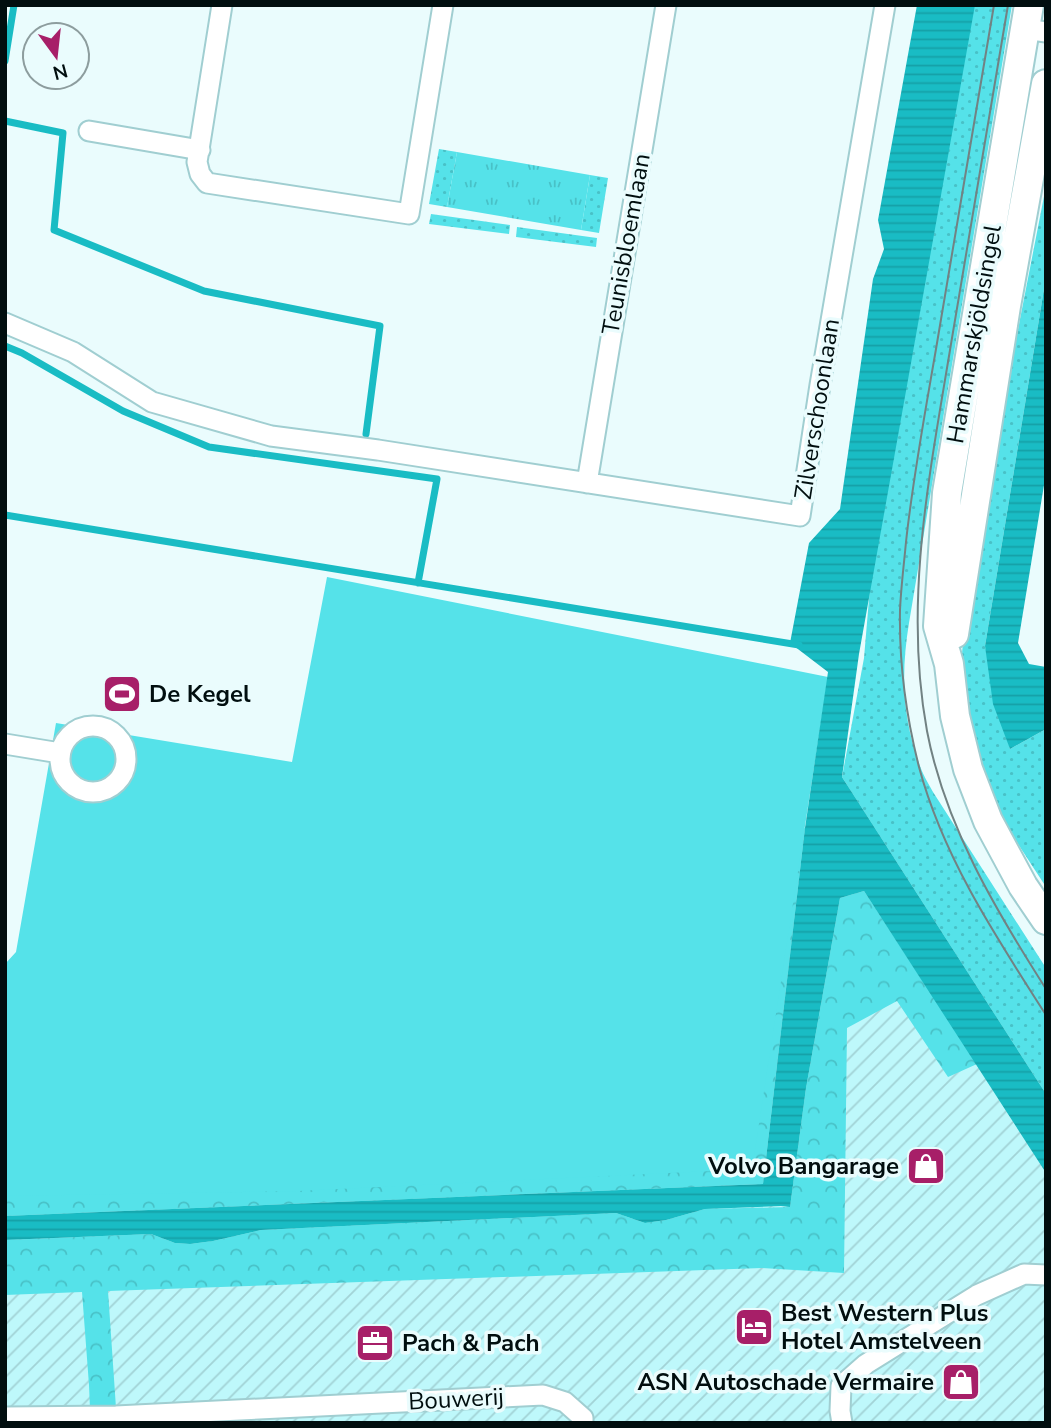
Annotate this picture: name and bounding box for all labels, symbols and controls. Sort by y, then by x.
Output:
north arrow [21,21,91,91]
text: N [50,57,70,86]
street label: Teunisbloemlaan [594,151,658,337]
street label: Hammarskjöldsingel [939,222,1009,446]
street label: Zilverschoonlaan [787,316,847,502]
sports icon: De Kegel [101,673,143,715]
place label: De Kegel [149,678,251,710]
shop icon: Volvo Bangarage [905,1145,947,1187]
place label: Volvo Bangarage [707,1150,899,1182]
place label: Best Western Plus Hotel Amstelveen [781,1297,989,1357]
hotel icon: Best Western Plus Hotel Amstelveen [733,1306,775,1348]
office icon: Pach & Pach [354,1322,396,1364]
place label: Pach & Pach [402,1327,540,1359]
shop icon: ASN Autoschade Vermaire [940,1361,982,1403]
place label: ASN Autoschade Vermaire [637,1366,934,1398]
street label: Bouwerij [407,1381,505,1417]

